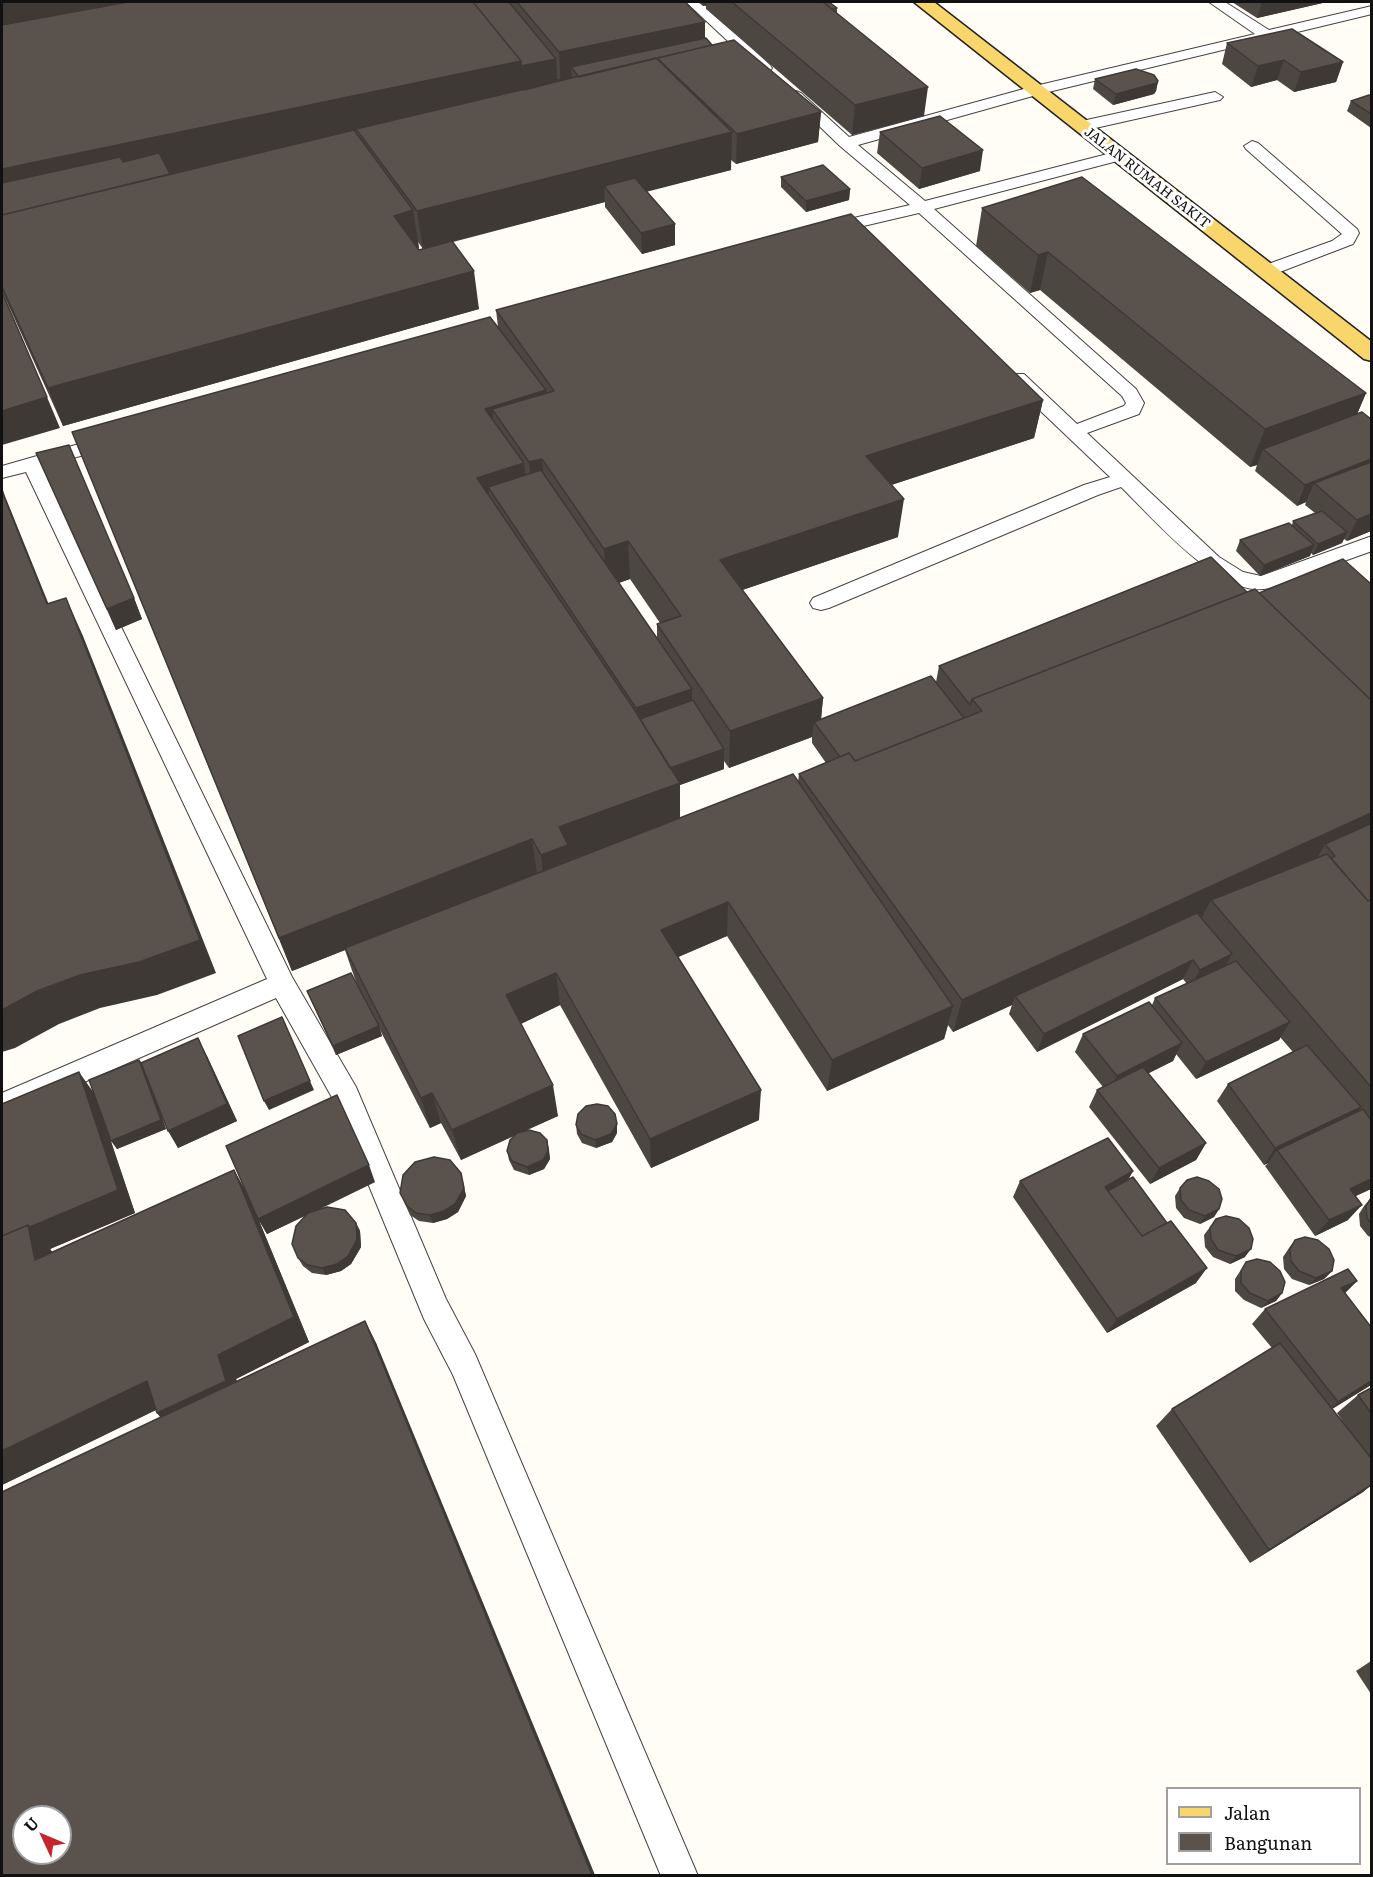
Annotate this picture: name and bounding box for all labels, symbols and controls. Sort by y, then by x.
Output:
street label: JALAN RUMAH SAKIT [1081,124,1213,232]
legend [1166,1787,1361,1865]
text: Jalan [1224,1799,1270,1826]
north arrow [12,1805,72,1865]
text: U [17,1811,43,1837]
text: Bangunan [1224,1829,1312,1856]

